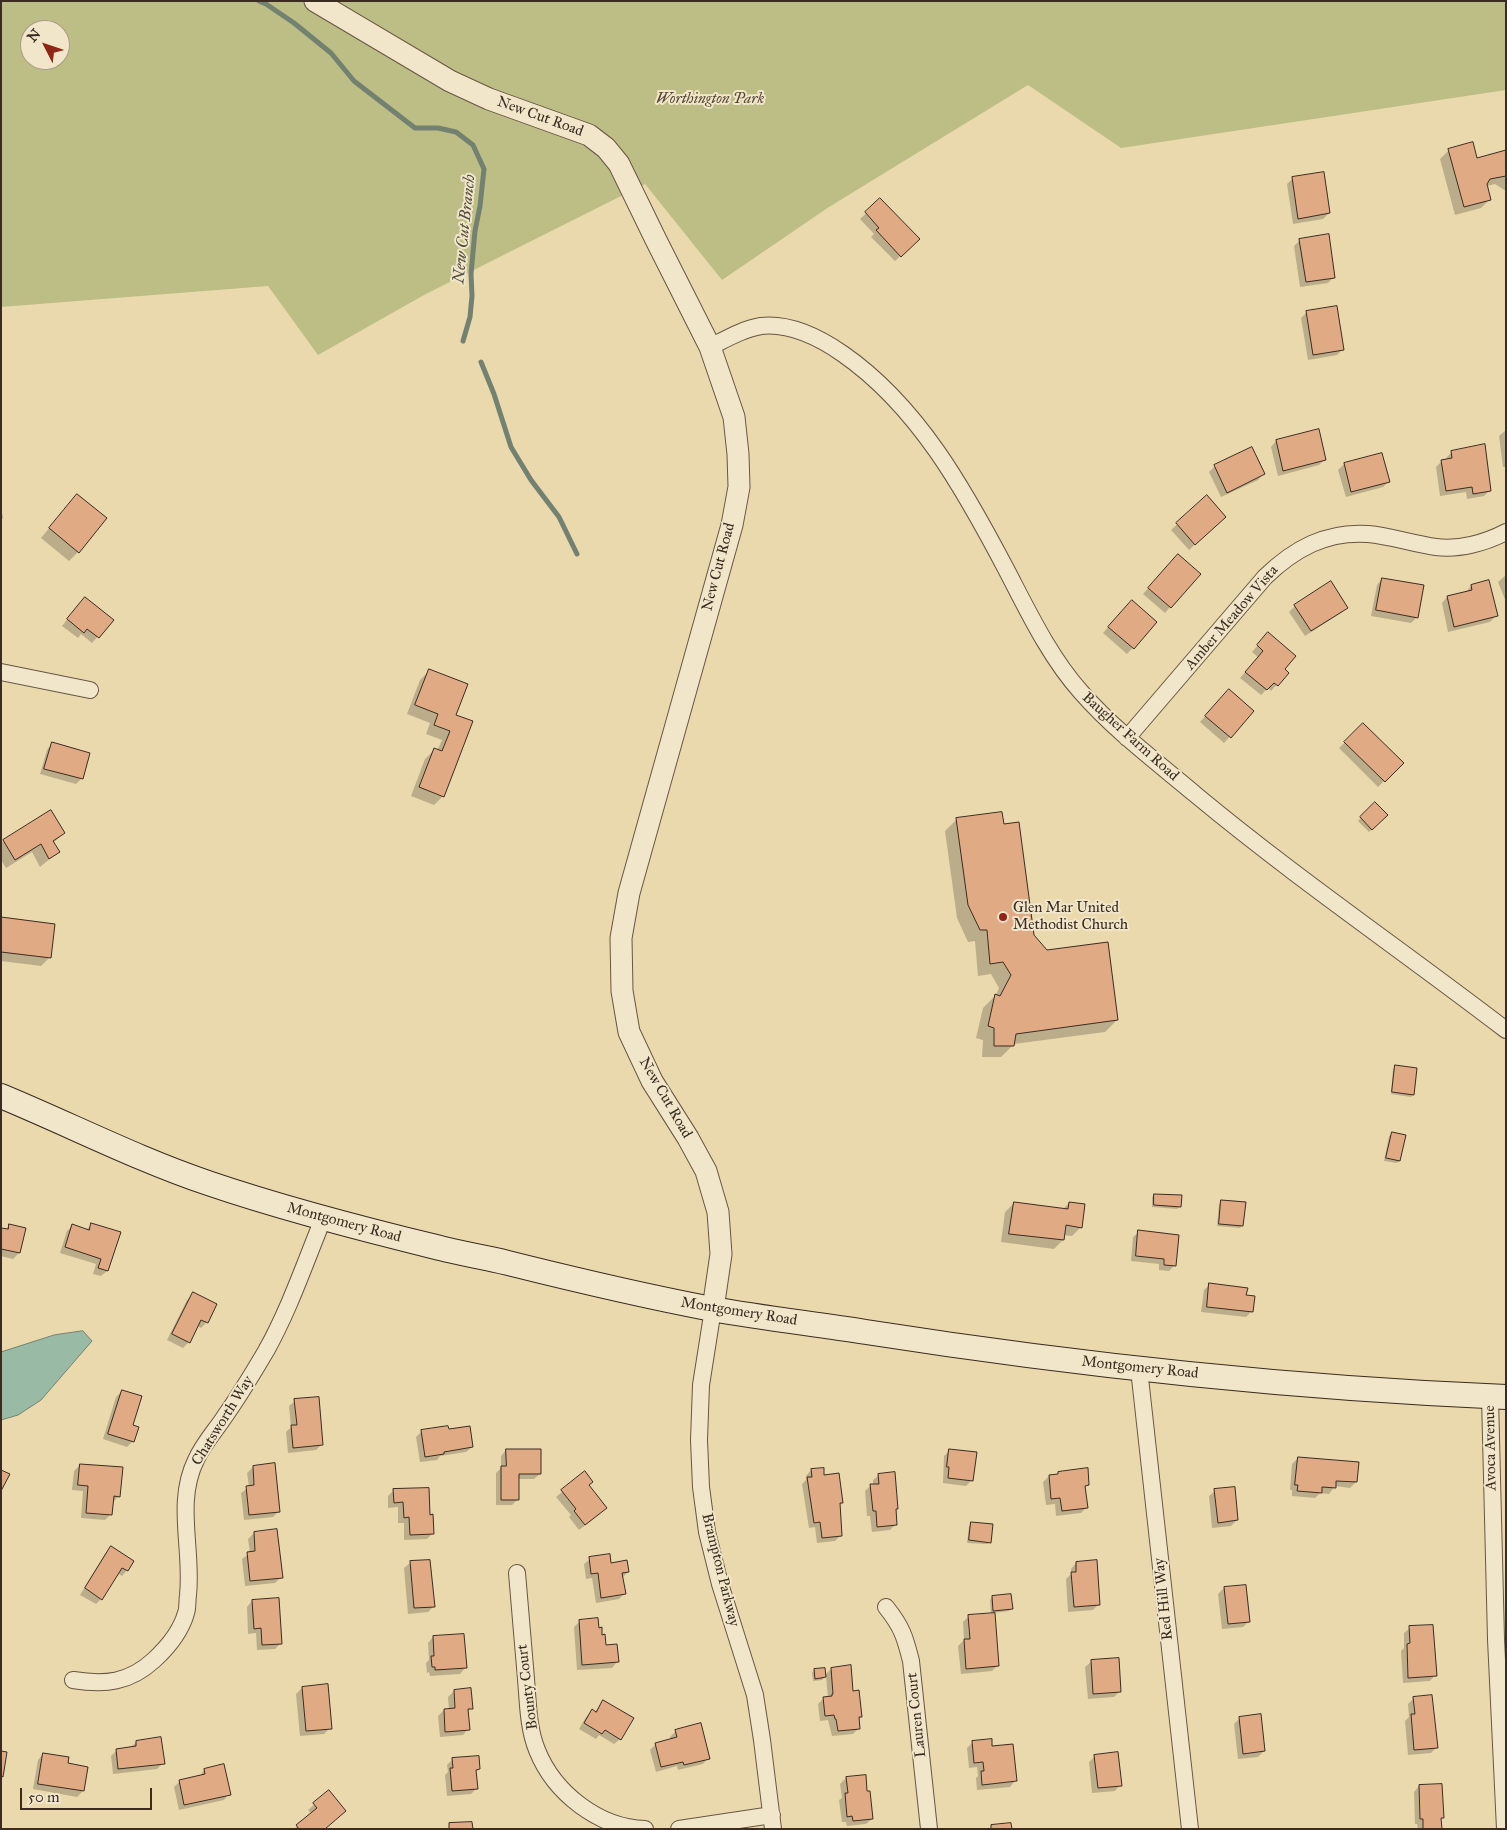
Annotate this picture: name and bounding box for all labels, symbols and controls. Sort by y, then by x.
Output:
north arrow [20,20,70,70]
text: N [24,25,44,46]
park label: Worthington Park [656,90,764,108]
street label: New Cut Road [494,93,586,141]
water label: New Cut Branch [450,173,480,285]
street label: New Cut Road [699,521,739,613]
street label: Amber Meadow Vista [1182,562,1282,674]
street label: Baugher Farm Road [1078,689,1182,785]
place label: Glen Mar United Methodist Church [1013,899,1128,934]
marker: Glen Mar United Methodist Church [997,911,1009,923]
street label: New Cut Road [635,1054,695,1142]
street label: Montgomery Road [285,1199,403,1247]
street label: Montgomery Road [680,1294,798,1330]
street label: Montgomery Road [1081,1353,1199,1383]
street label: Chatsworth Way [188,1373,258,1469]
street label: Avoca Avenue [1481,1405,1501,1491]
street label: Brampton Parkway [697,1511,743,1629]
street label: Red Hill Way [1151,1557,1177,1641]
street label: Bounty Court [514,1643,542,1731]
street label: Lauren Court [904,1672,930,1758]
scale bar [22,1778,155,1810]
text: 50 m [28,1788,60,1806]

